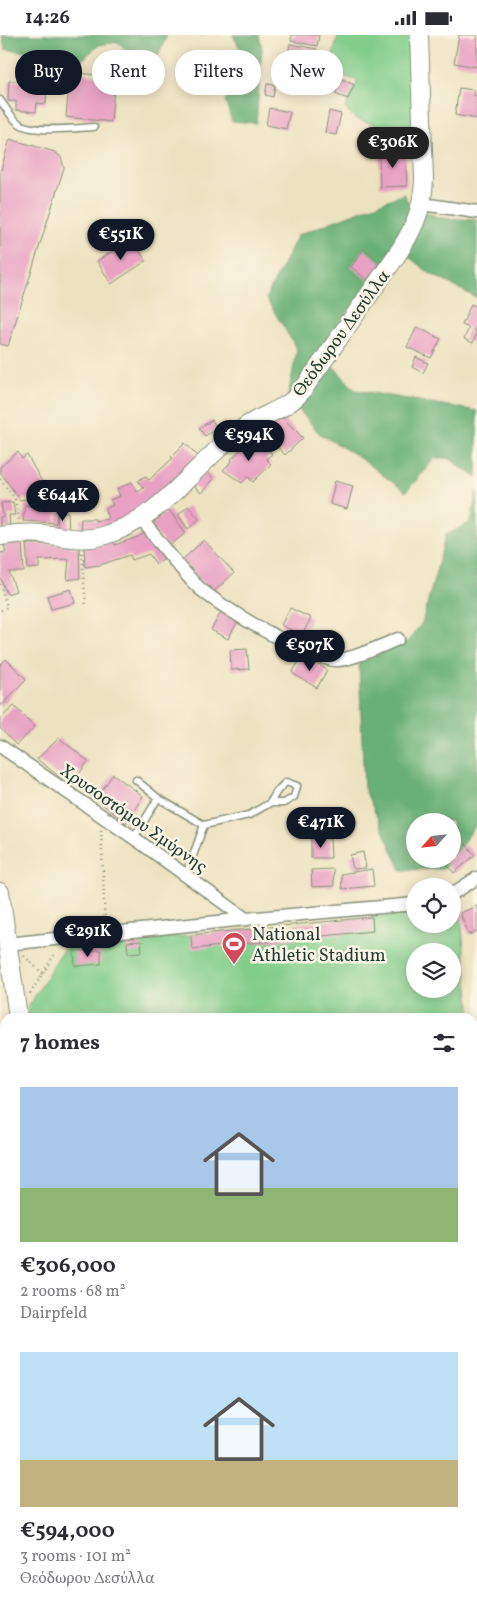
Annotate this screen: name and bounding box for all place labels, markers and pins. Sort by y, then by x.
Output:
pin: €306K [358,127,428,169]
pin: €551K [86,219,156,261]
pin: €594K [214,419,284,462]
pin: €644K [28,479,98,522]
pin: €507K [275,629,345,672]
pin: €471K [286,807,356,849]
pin: €291K [53,915,123,958]
place label: National Athletic Stadium [252,923,386,969]
sports icon: National Athletic Stadium [221,931,247,965]

